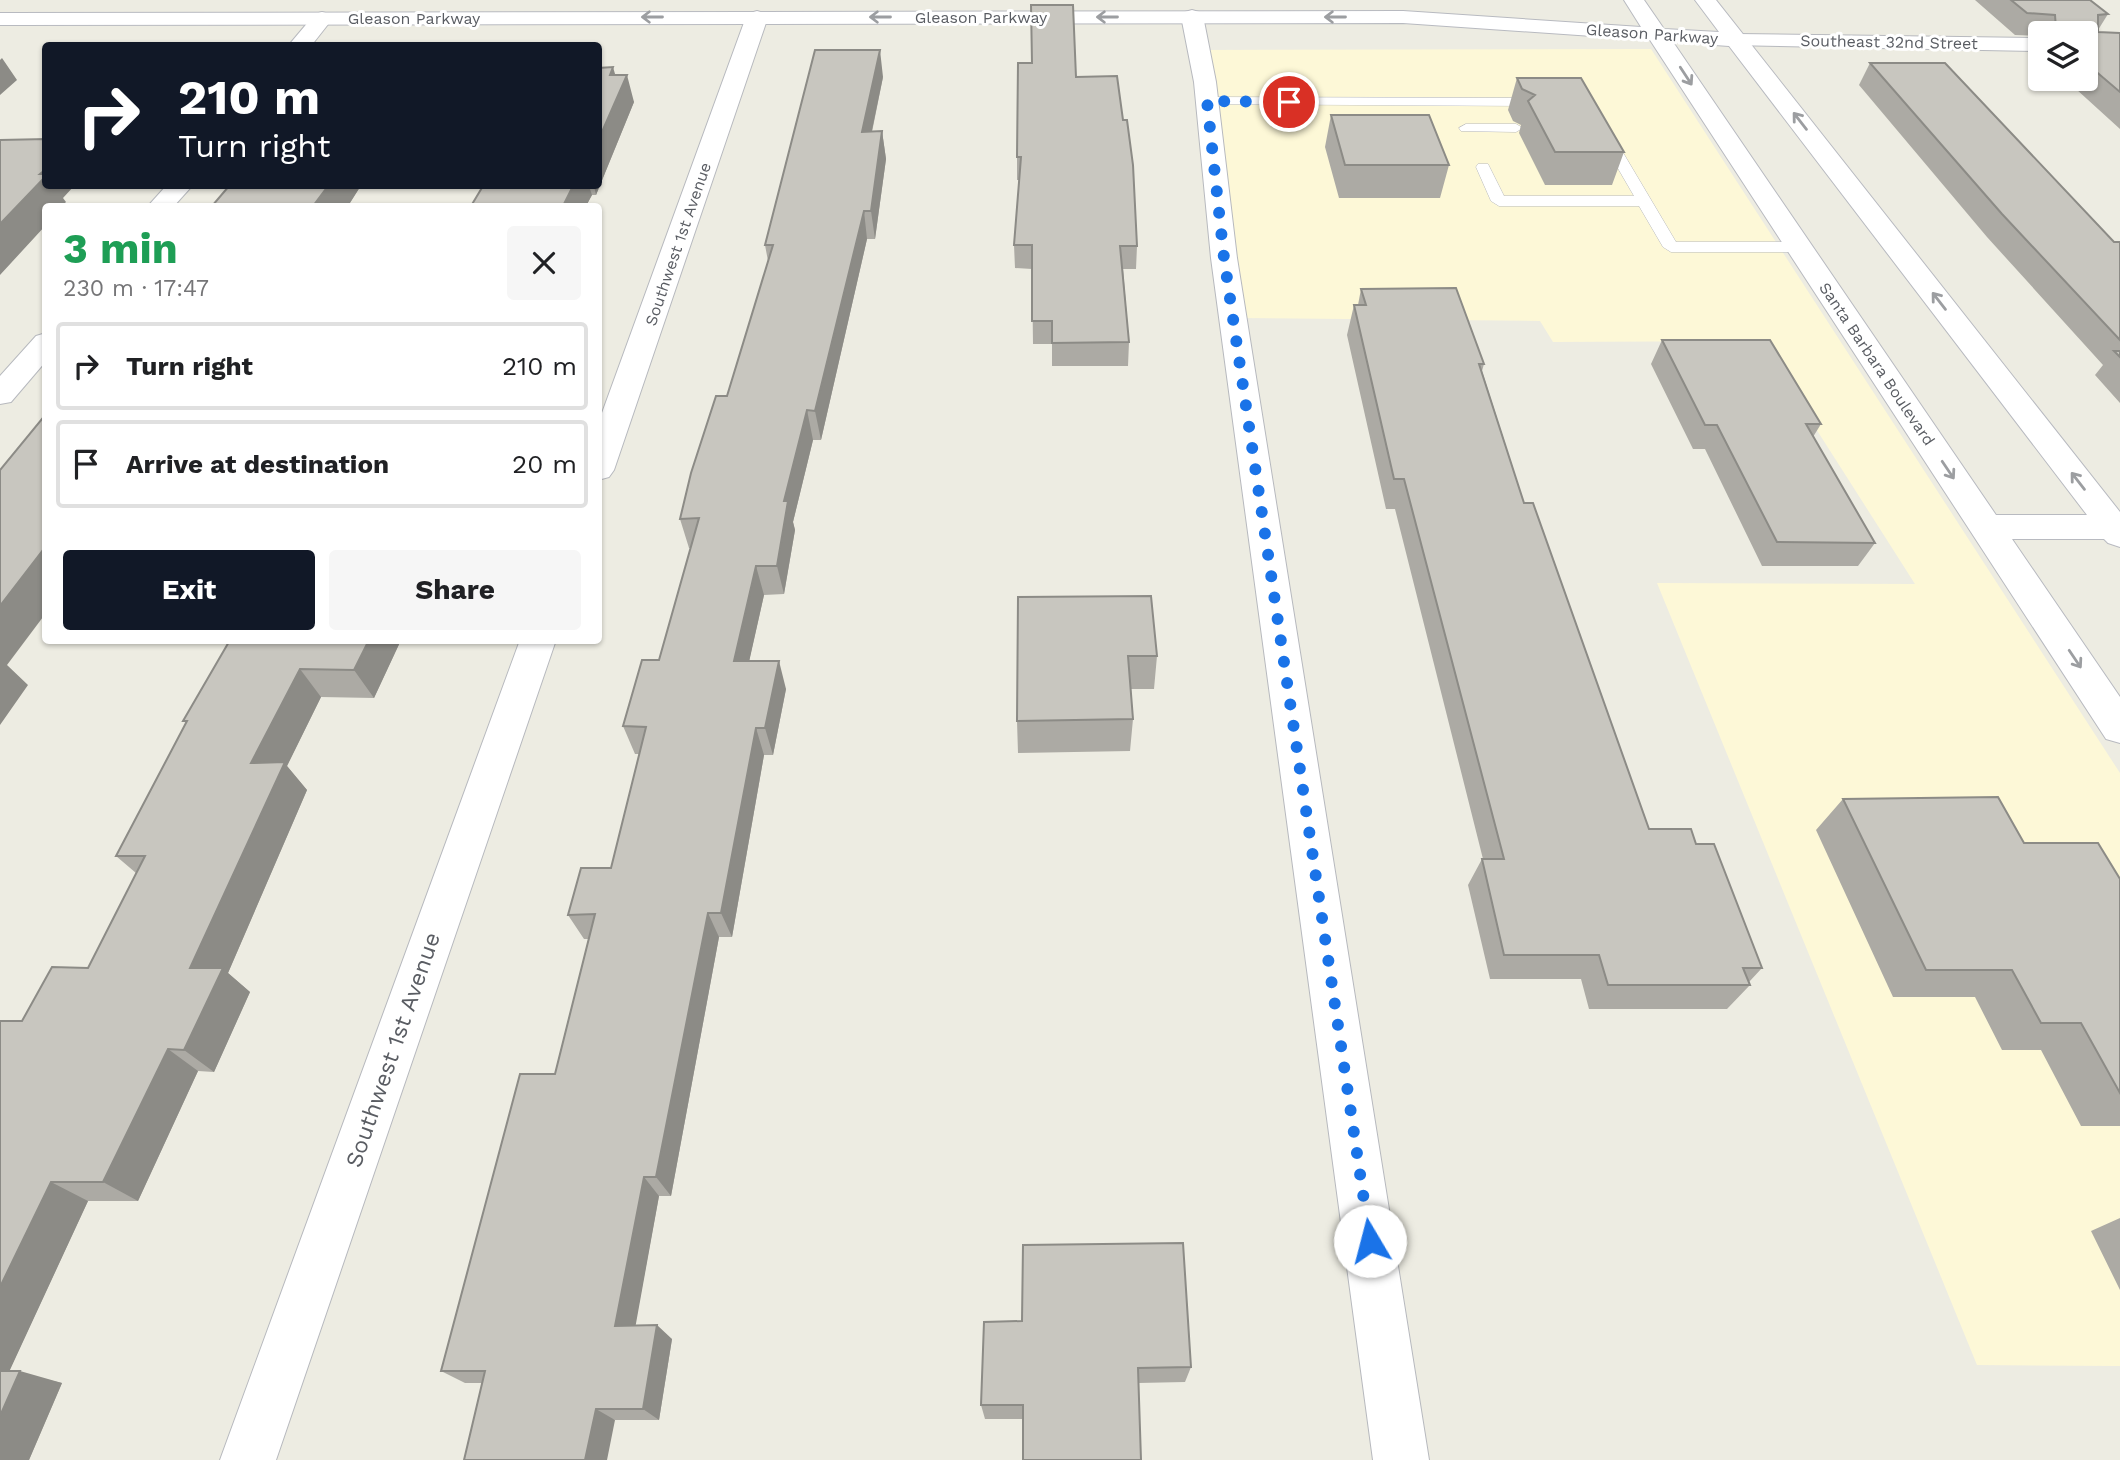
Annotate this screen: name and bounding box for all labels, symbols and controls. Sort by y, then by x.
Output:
street label: Gleason Parkway [915,8,1048,27]
street label: Gleason Parkway [348,9,481,28]
one-way arrow [641,10,664,24]
one-way arrow [868,10,891,24]
one-way arrow [1096,10,1119,24]
one-way arrow [1323,10,1346,24]
street label: Gleason Parkway [1585,20,1720,48]
map controls [2028,21,2098,91]
button: layers [2028,21,2098,91]
street label: Southeast 32nd Street [1800,31,1978,53]
one-way arrow [1680,66,1694,86]
text: 210 m [178,68,320,126]
icon: right [63,70,154,161]
pin [1259,72,1319,132]
icon: arrive [1270,83,1308,121]
one-way arrow [1792,112,1807,131]
text: Turn right [178,127,330,165]
street label: Southwest 1st Avenue [641,160,715,328]
text: 3 min [63,224,178,273]
button: close [507,226,581,300]
text: 230 m · 17:47 [63,275,209,302]
street label: Santa Barbara Boulevard [1815,279,1939,449]
one-way arrow [1931,292,1946,310]
icon: right [67,347,105,385]
text: Turn right [126,351,253,381]
text: 210 m [502,351,577,381]
icon: arrive [67,445,105,483]
text: Arrive at destination [126,449,389,479]
text: 20 m [512,449,577,479]
one-way arrow [1941,460,1955,479]
one-way arrow [2071,472,2086,490]
button: Exit [63,550,315,630]
button: Share [329,550,581,630]
one-way arrow [2067,649,2082,668]
street label: Southwest 1st Avenue [340,929,446,1171]
position arrow [1333,1204,1407,1278]

